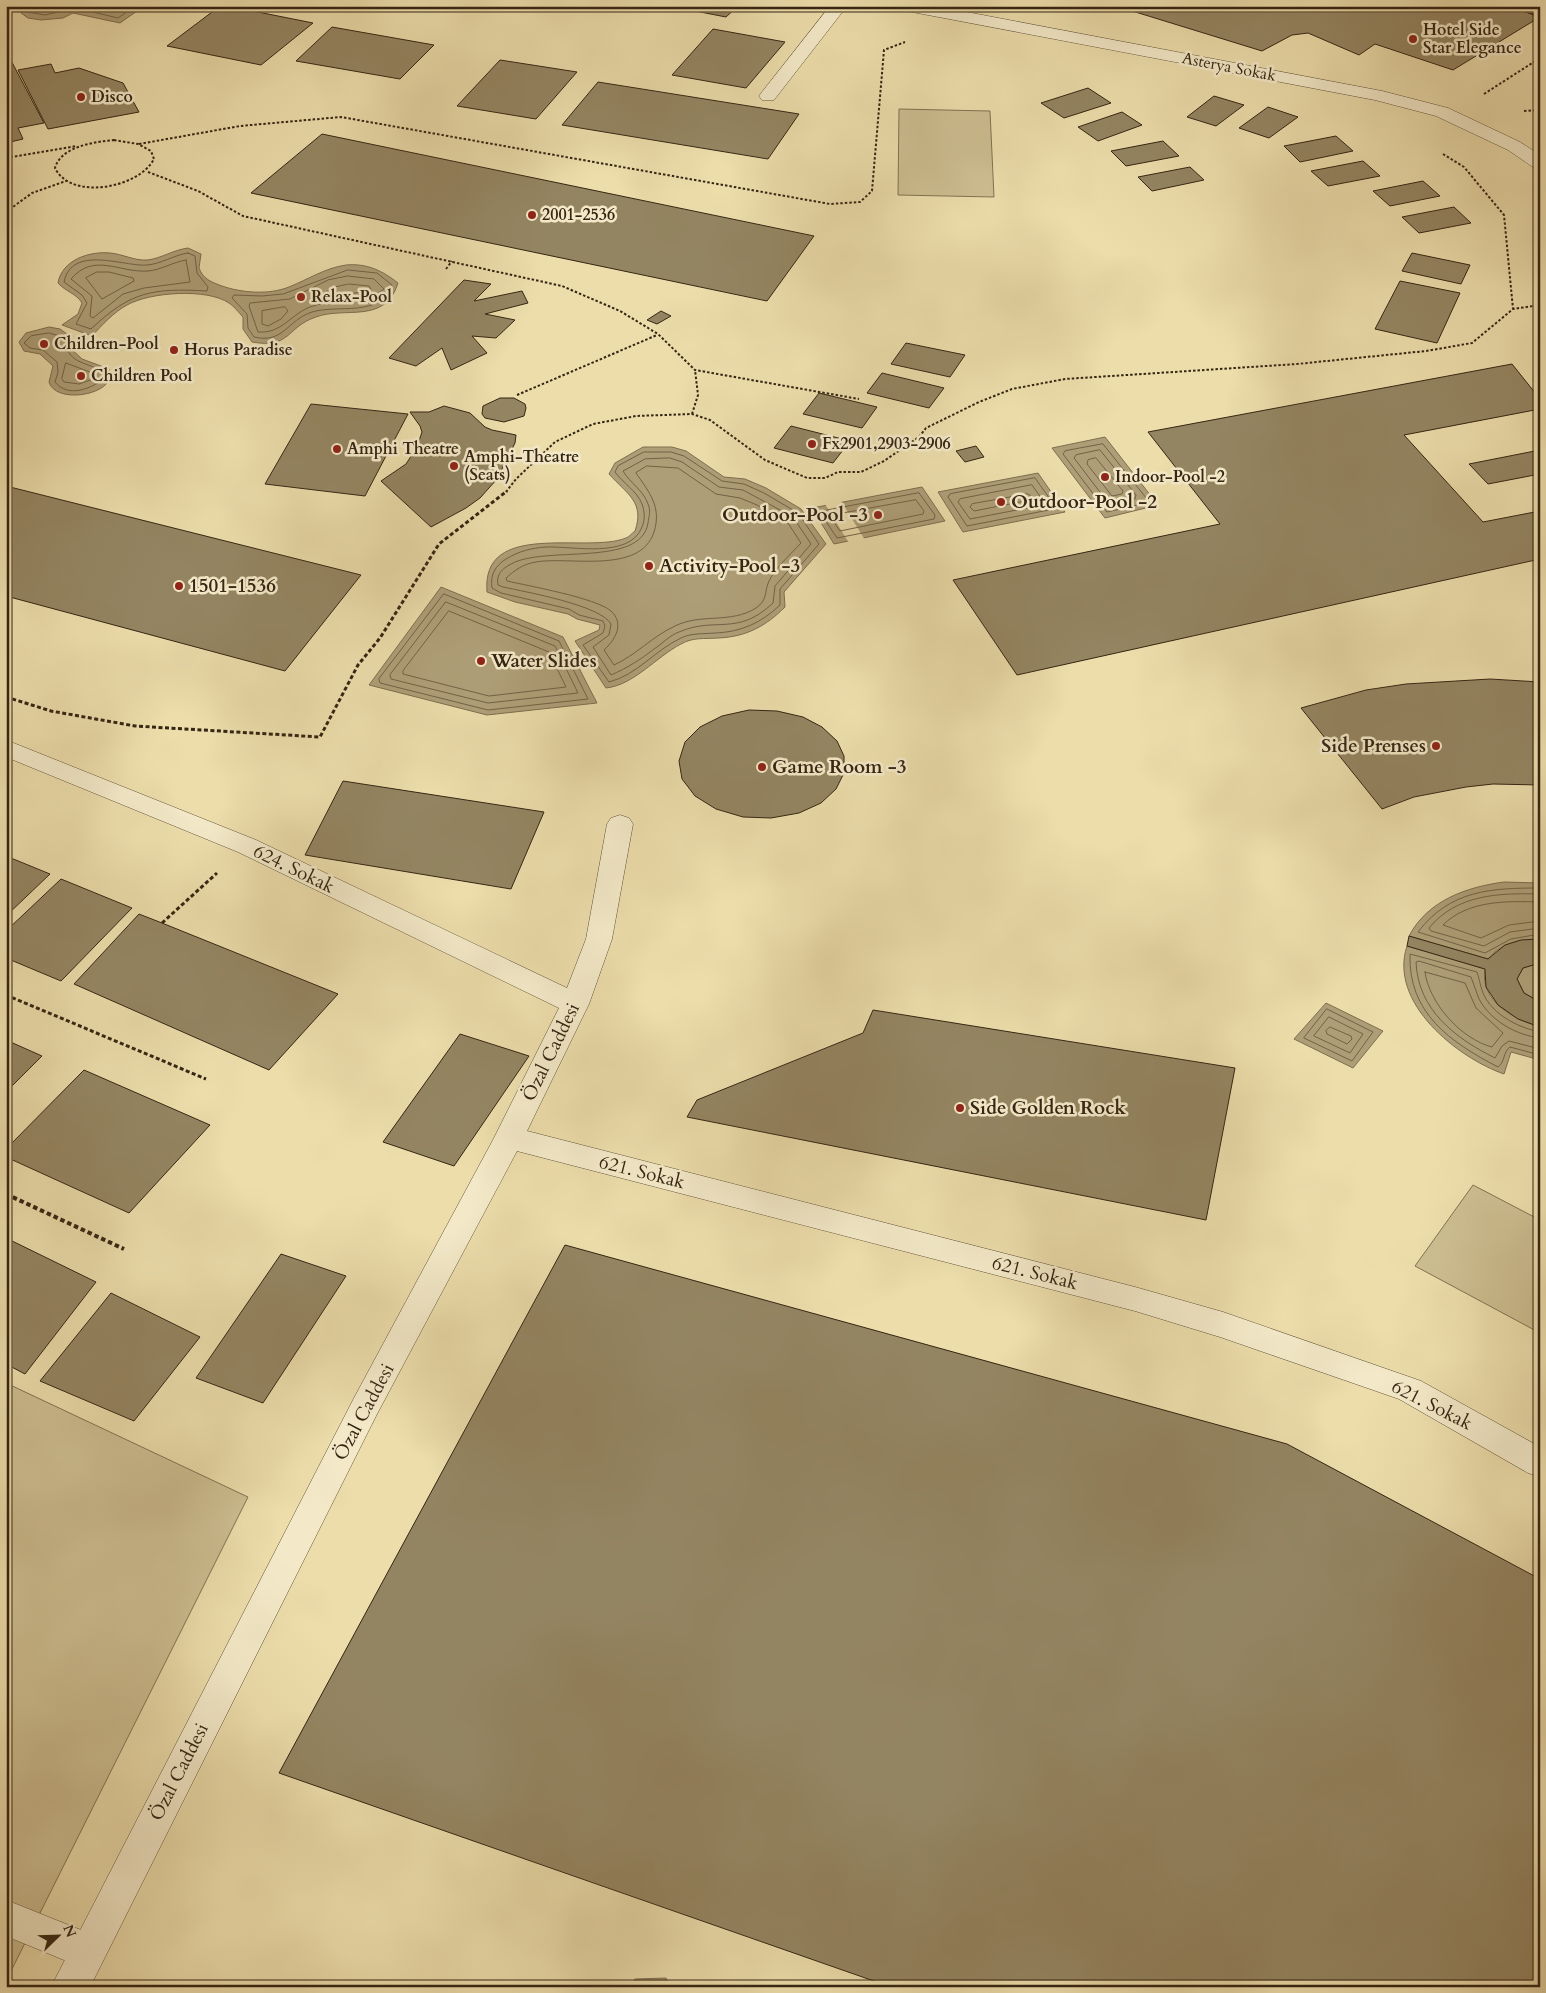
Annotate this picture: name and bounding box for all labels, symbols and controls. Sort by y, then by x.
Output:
place label: Hotel Side Star Elegance [1423,19,1522,59]
marker: Hotel Side Star Elegance [1407,33,1419,45]
street label: Asterya Sokak [1180,47,1278,87]
place label: Disco [91,86,133,108]
marker: Disco [75,91,87,103]
place label: 2001-2536 [542,204,615,226]
marker: 2001-2536 [526,209,538,221]
place label: Relax-Pool [311,286,392,308]
marker: Relax-Pool [295,291,307,303]
place label: Children-Pool [54,333,159,355]
marker: Children-Pool [38,338,50,350]
place label: Horus Paradise [184,339,293,361]
marker: Horus Paradise [168,344,180,356]
place label: Children Pool [91,365,193,387]
marker: Children Pool [75,370,87,382]
place label: Fx2901,2903-2906 [822,433,951,455]
place label: Amphi Theatre [347,438,459,460]
marker: Fx2901,2903-2906 [806,438,818,450]
marker: Amphi Theatre [331,443,343,455]
place label: Amphi-Theatre (Seats) [464,446,579,486]
marker: Amphi-Theatre (Seats) [448,460,460,472]
place label: Indoor-Pool -2 [1115,466,1225,488]
marker: Indoor-Pool -2 [1099,471,1111,483]
place label: Outdoor-Pool -2 [1011,489,1157,515]
marker: Outdoor-Pool -2 [995,496,1007,508]
place label: Outdoor-Pool -3 [722,502,868,528]
marker: Outdoor-Pool -3 [872,509,884,521]
place label: Activity-Pool -3 [659,553,800,579]
marker: Activity-Pool -3 [643,560,655,572]
place label: 1501-1536 [189,573,276,599]
marker: 1501-1536 [173,580,185,592]
place label: Water Slides [490,648,597,674]
marker: Water Slides [475,655,487,667]
place label: Side Prenses [1321,733,1426,759]
marker: Side Prenses [1430,740,1442,752]
place label: Game Room -3 [772,754,906,780]
marker: Game Room -3 [756,761,768,773]
street label: 624. Sokak [249,838,340,900]
street label: Özal Caddesi [516,999,586,1105]
place label: Side Golden Rock [970,1095,1126,1121]
marker: Side Golden Rock [954,1102,966,1114]
street label: 621. Sokak [596,1149,688,1195]
street label: 621. Sokak [989,1250,1081,1296]
street label: Özal Caddesi [328,1359,400,1465]
street label: 621. Sokak [1387,1374,1478,1437]
street label: Özal Caddesi [143,1719,215,1825]
north arrow [32,1910,82,1960]
text: N [58,1922,81,1940]

